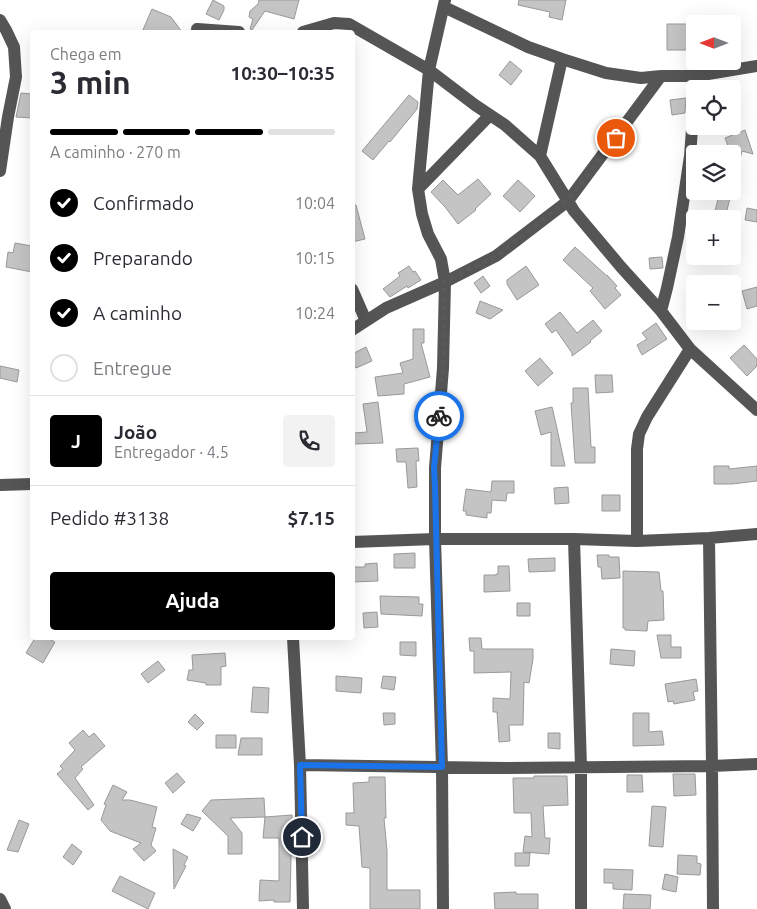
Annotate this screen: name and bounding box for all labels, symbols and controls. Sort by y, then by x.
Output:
north arrow [686,15,741,70]
map controls [686,15,741,330]
text: Chega em [50,45,122,63]
text: 10:30–10:35 [230,62,335,84]
text: 3 min [50,64,131,100]
button: locate [686,80,741,135]
pin [595,117,637,159]
icon: bag [602,124,630,152]
text: A caminho · 270 m [50,143,181,161]
button: layers [686,145,741,200]
icon: check [50,189,78,217]
text: Confirmado [93,192,194,214]
text: 10:04 [295,194,335,212]
button: + [686,210,741,265]
icon: check [50,244,78,272]
text: Preparando [93,247,193,269]
text: 10:15 [295,249,335,267]
button: − [686,275,741,330]
icon: check [50,299,78,327]
text: A caminho [93,302,182,324]
text: 10:24 [295,304,335,322]
text: Entregue [93,357,172,379]
courier [414,391,464,441]
icon: bike [425,402,453,430]
button: phone [283,415,335,467]
text: João [114,421,157,443]
text: J [71,430,81,452]
text: Entregador · 4.5 [114,443,229,461]
text: Pedido #3138 [50,507,169,529]
text: $7.15 [287,507,335,529]
button: Ajuda [50,572,335,630]
pin [281,816,323,858]
icon: home [288,823,316,851]

